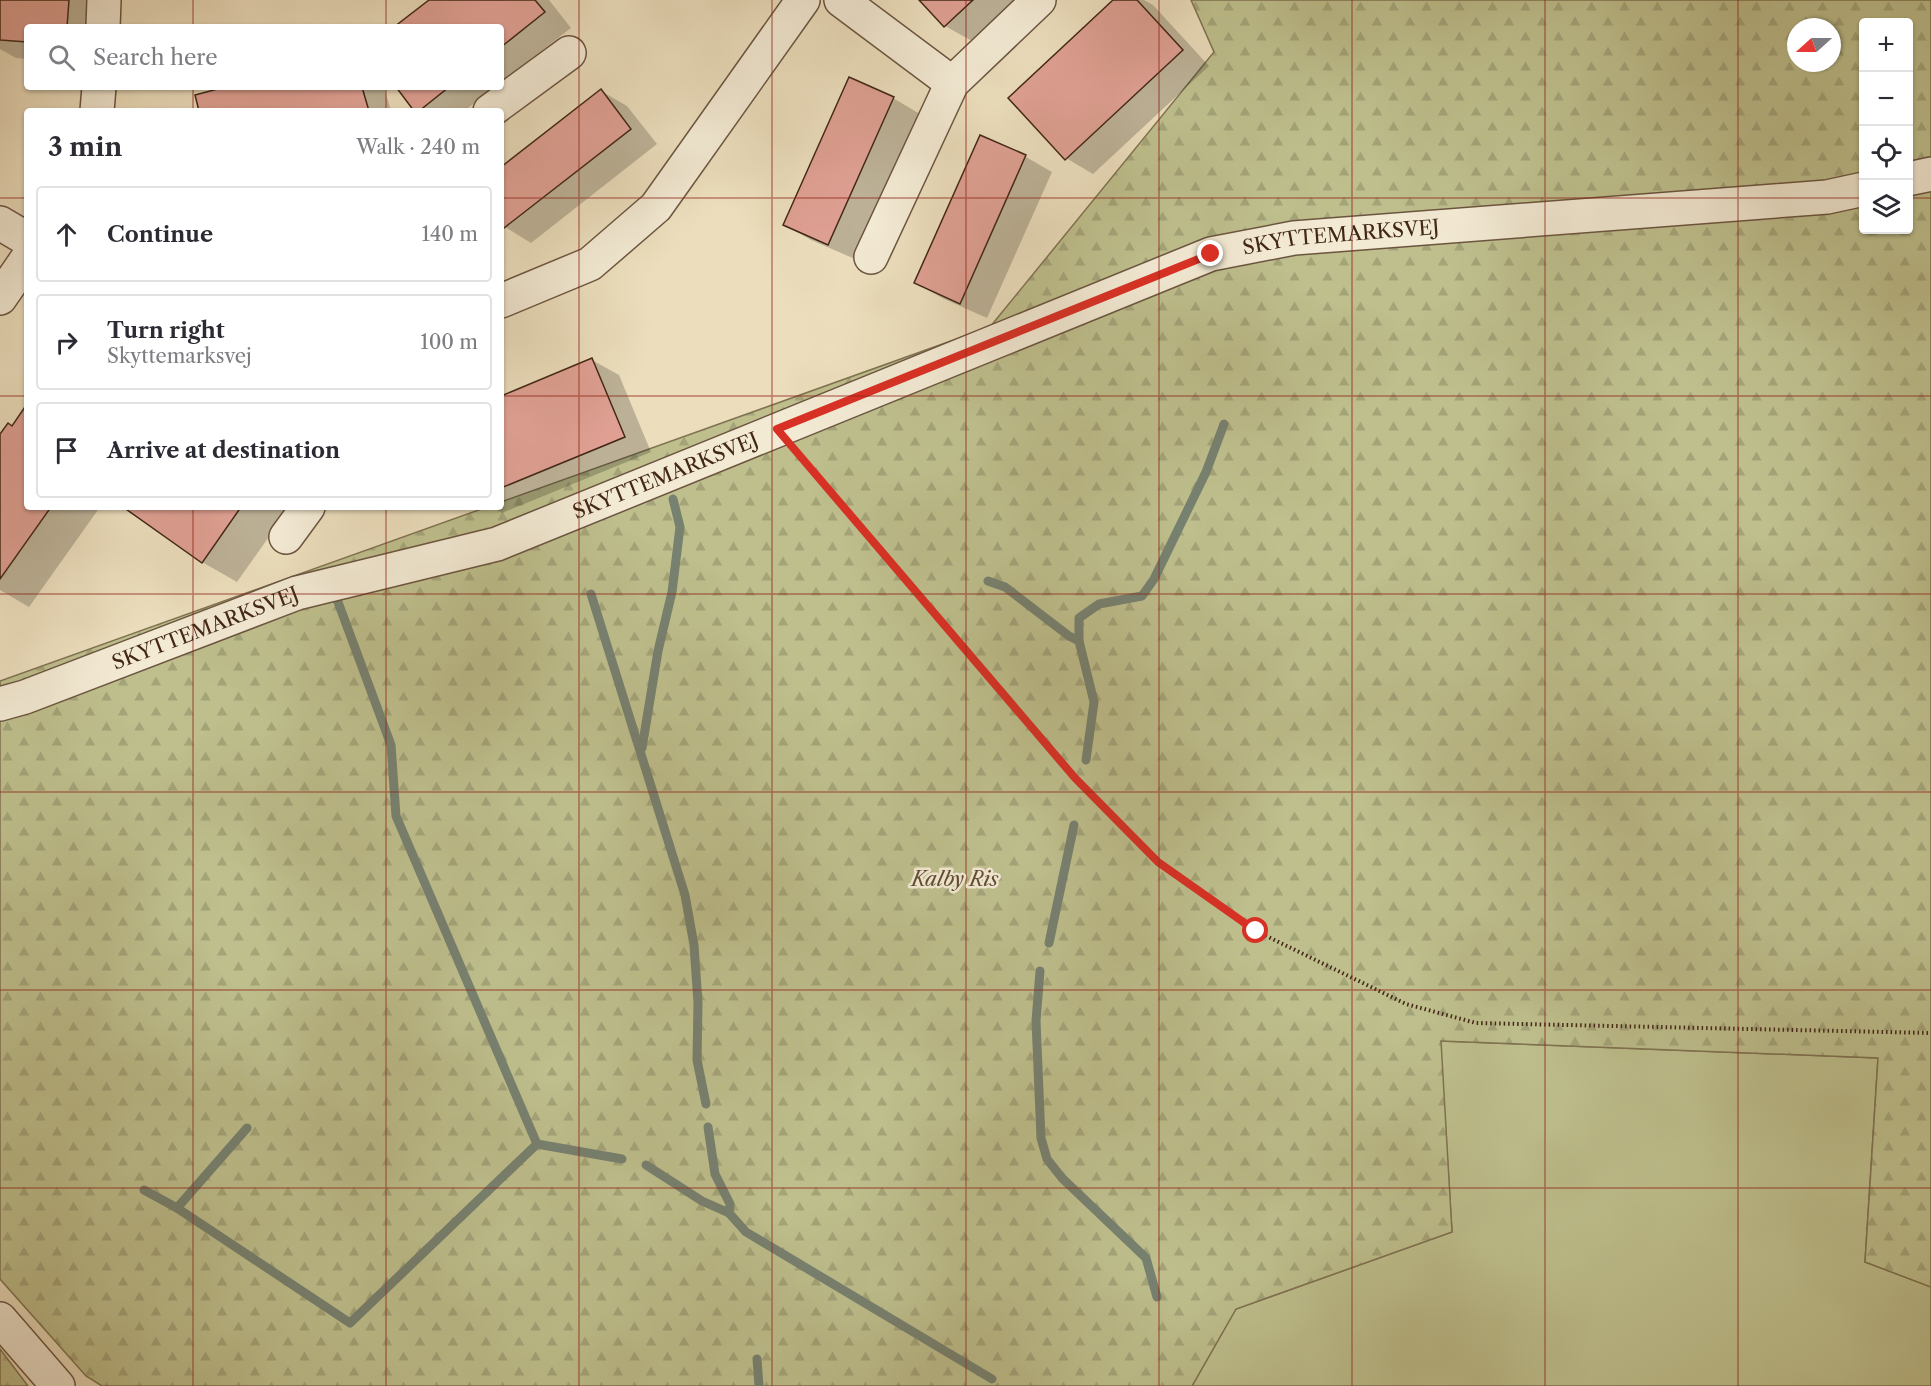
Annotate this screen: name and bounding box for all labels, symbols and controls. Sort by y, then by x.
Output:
north arrow [1787,18,1841,72]
map controls [1859,18,1913,234]
button: + [1859,18,1913,72]
search box [24,24,504,90]
icon: search [45,41,78,74]
text: Search here [93,44,218,71]
button: − [1859,72,1913,126]
button: locate [1859,126,1913,180]
text: 3 min [48,131,122,163]
text: Walk · 240 m [356,135,480,159]
button: layers [1859,180,1913,234]
street label: SKYTTEMARKSVEJ [1240,215,1440,260]
icon: ahead [50,218,83,251]
text: Continue [107,221,213,248]
text: 140 m [421,222,478,246]
route end [1197,240,1223,266]
text: Turn right [107,317,225,344]
icon: right [50,326,83,359]
text: 100 m [420,330,478,354]
text: Skyttemarksvej [107,344,252,368]
street label: SKYTTEMARKSVEJ [569,427,762,524]
icon: arrive [50,434,83,467]
text: Arrive at destination [107,437,340,464]
street label: SKYTTEMARKSVEJ [108,581,302,675]
park label: Kalby Ris [910,867,999,891]
route start [1242,917,1268,943]

